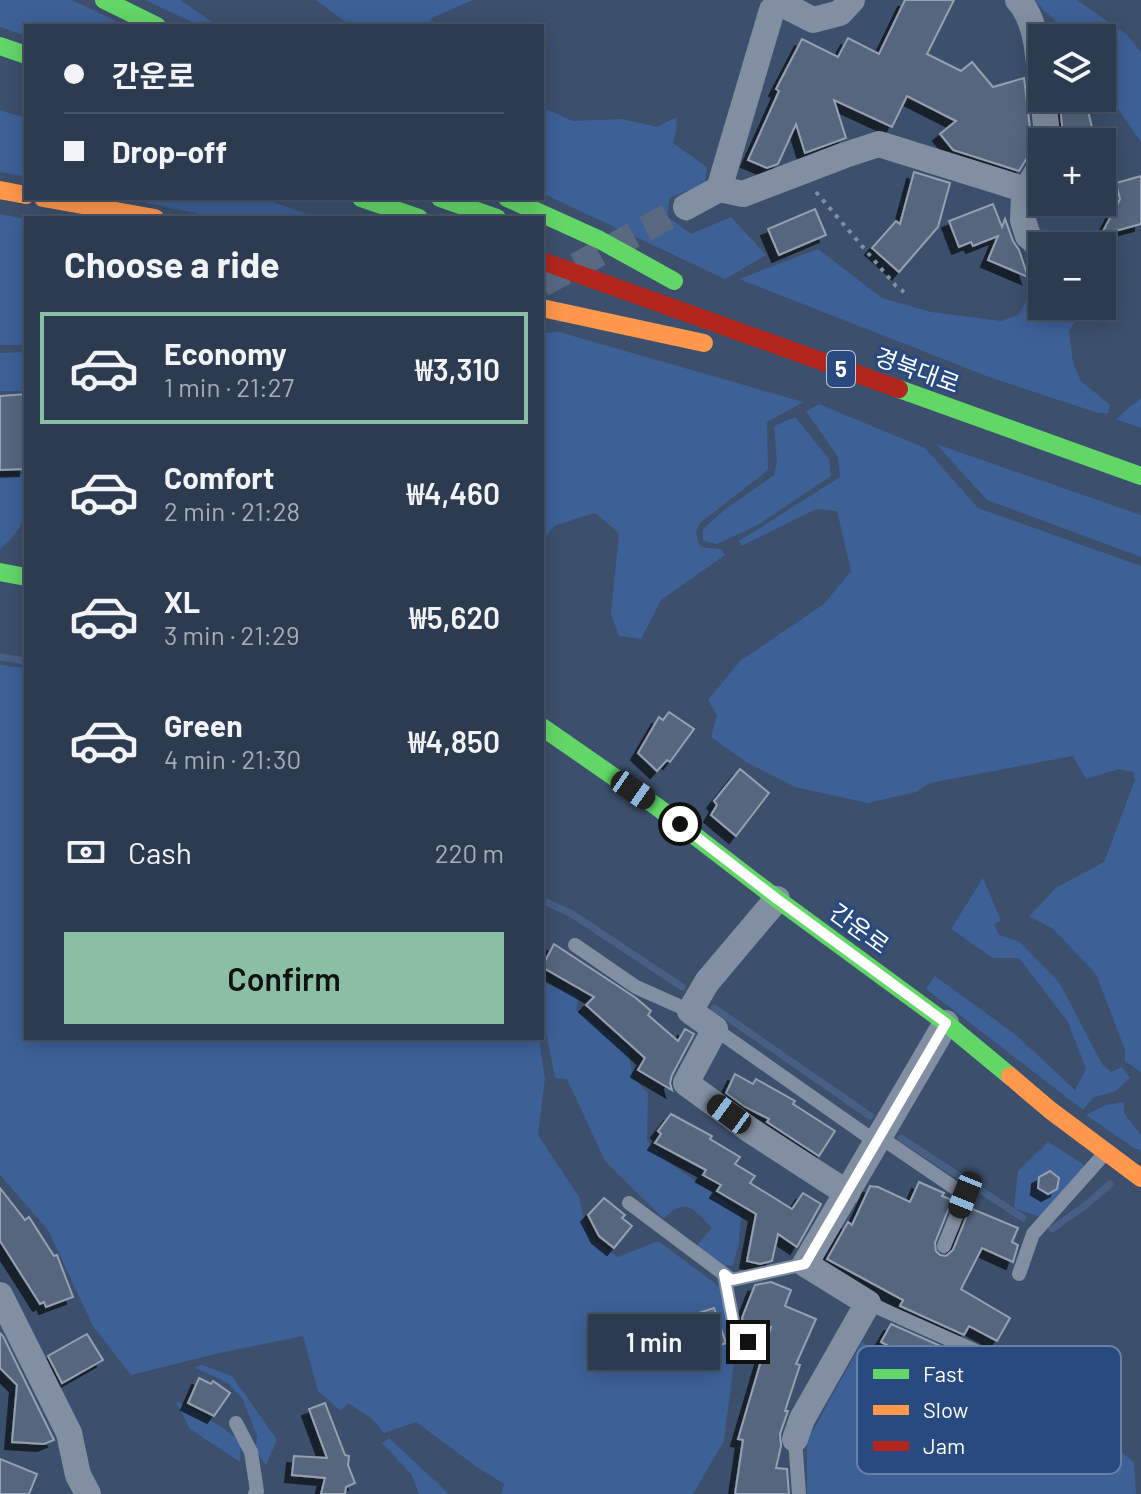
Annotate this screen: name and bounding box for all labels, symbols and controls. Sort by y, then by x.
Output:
map controls [1028,24,1116,320]
button: layers [1028,24,1116,112]
text: 간운로 [112,57,195,93]
button: + [1028,128,1116,216]
text: Drop-off [112,133,227,169]
button: − [1028,232,1116,320]
text: Choose a ride [64,242,280,285]
icon: car [68,332,140,404]
text: Economy [164,335,287,371]
street label: 경북대로 [871,341,964,398]
text: ₩3,310 [415,351,500,387]
road number: 5 [827,351,855,387]
text: 1 min · 21:27 [164,371,294,402]
icon: car [68,456,140,528]
text: Comfort [164,459,274,495]
text: ₩4,460 [407,475,500,511]
text: 2 min · 21:28 [164,495,300,526]
icon: car [68,580,140,652]
text: XL [164,583,200,619]
text: ₩5,620 [409,599,500,635]
text: 3 min · 21:29 [164,619,300,650]
icon: car [68,704,140,776]
text: Green [164,707,243,743]
text: ₩4,850 [408,723,500,759]
text: 4 min · 21:30 [164,743,301,774]
car [606,766,660,814]
route start [662,806,698,842]
icon: cash [64,830,108,874]
text: Cash [128,834,192,870]
text: 220 m [435,837,504,868]
street label: 간운로 [825,897,895,959]
button: Confirm [64,932,504,1024]
car [703,1090,755,1138]
car [945,1168,985,1222]
callout: 1 min [588,1314,720,1370]
route end [730,1324,766,1360]
text: 1 min [626,1326,682,1357]
legend [857,1346,1121,1474]
text: Fast [923,1360,965,1386]
text: Slow [923,1396,968,1422]
text: Jam [923,1432,965,1458]

